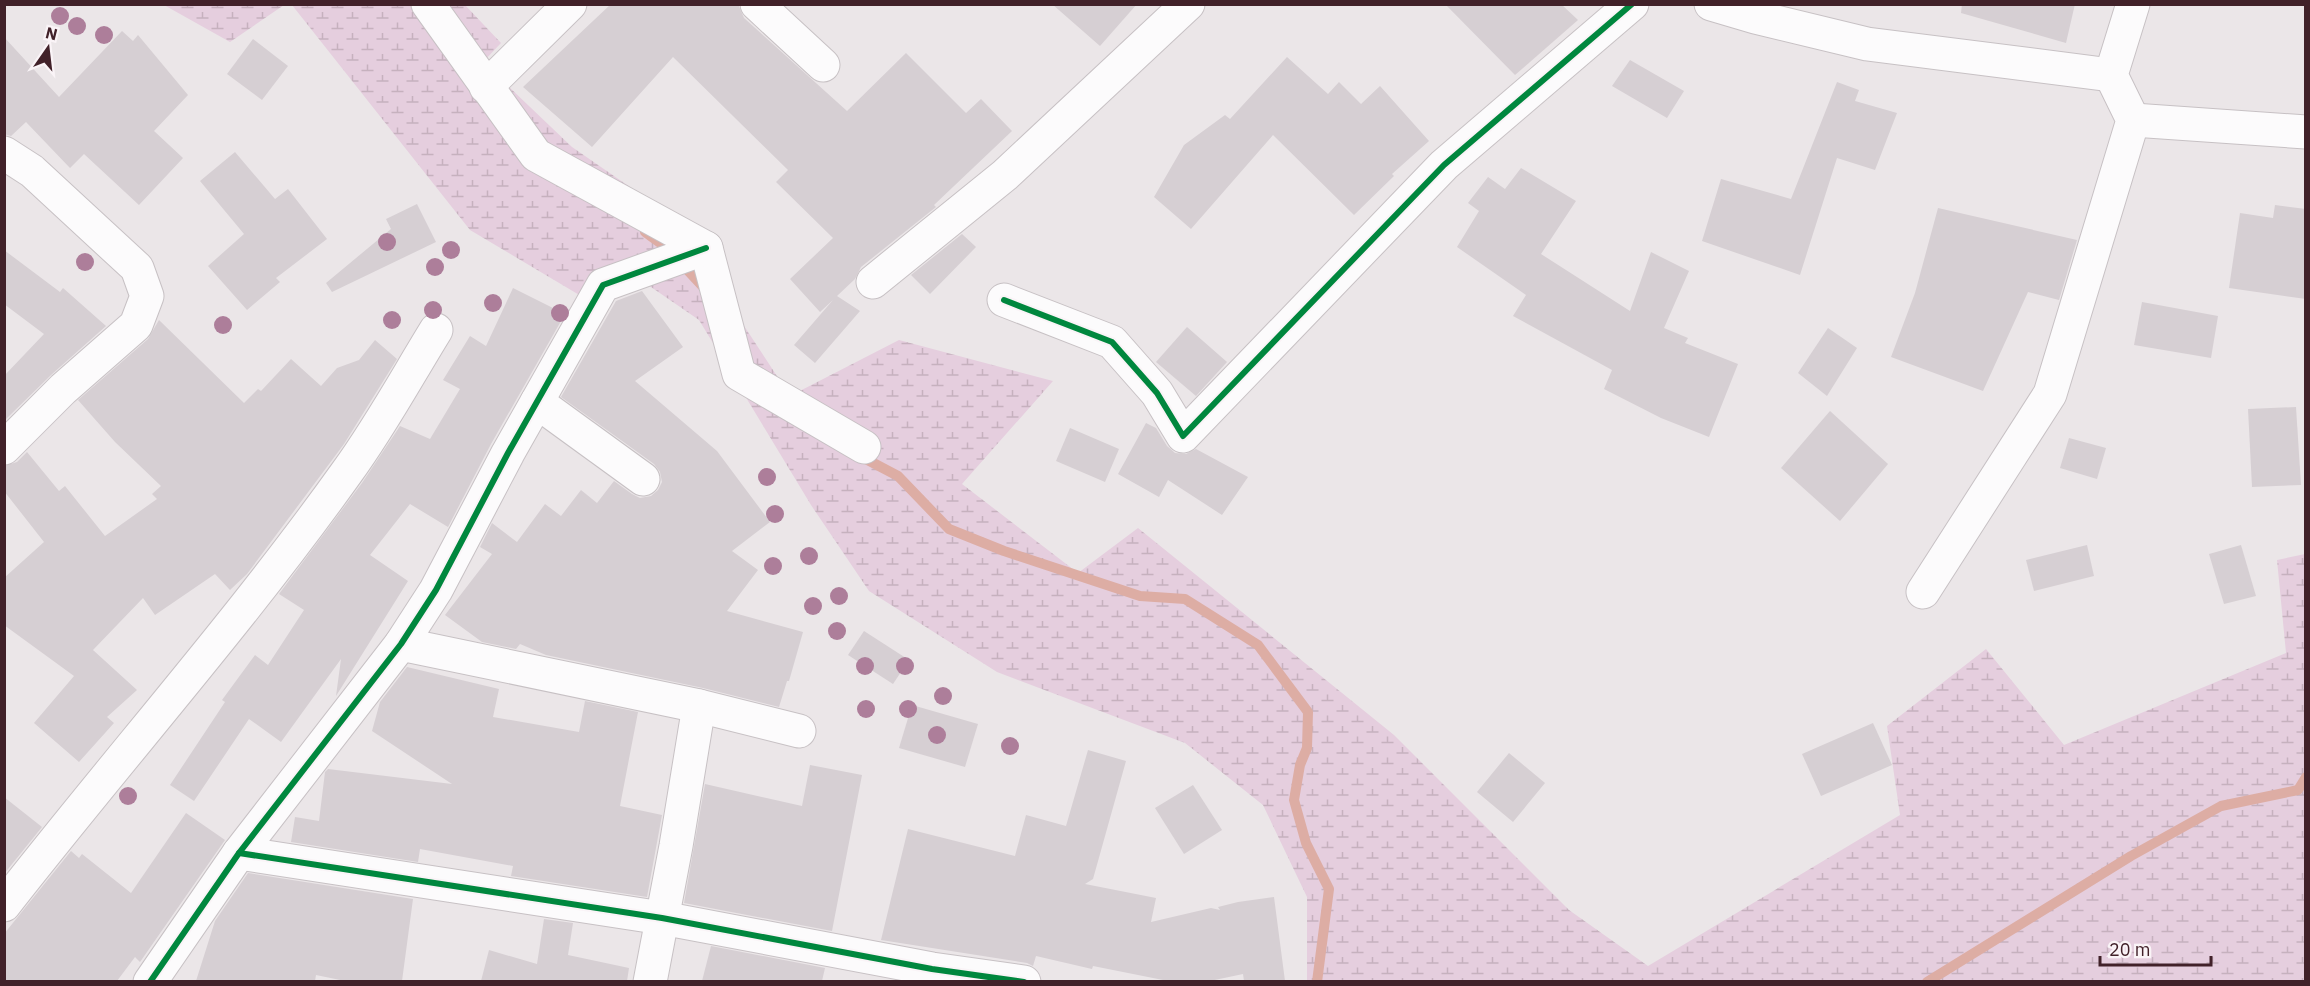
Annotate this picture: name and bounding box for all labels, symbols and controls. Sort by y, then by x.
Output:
north arrow [18,18,78,78]
text: N [44,22,60,45]
scale bar [2100,929,2211,967]
text: 20 m [2109,938,2151,961]

